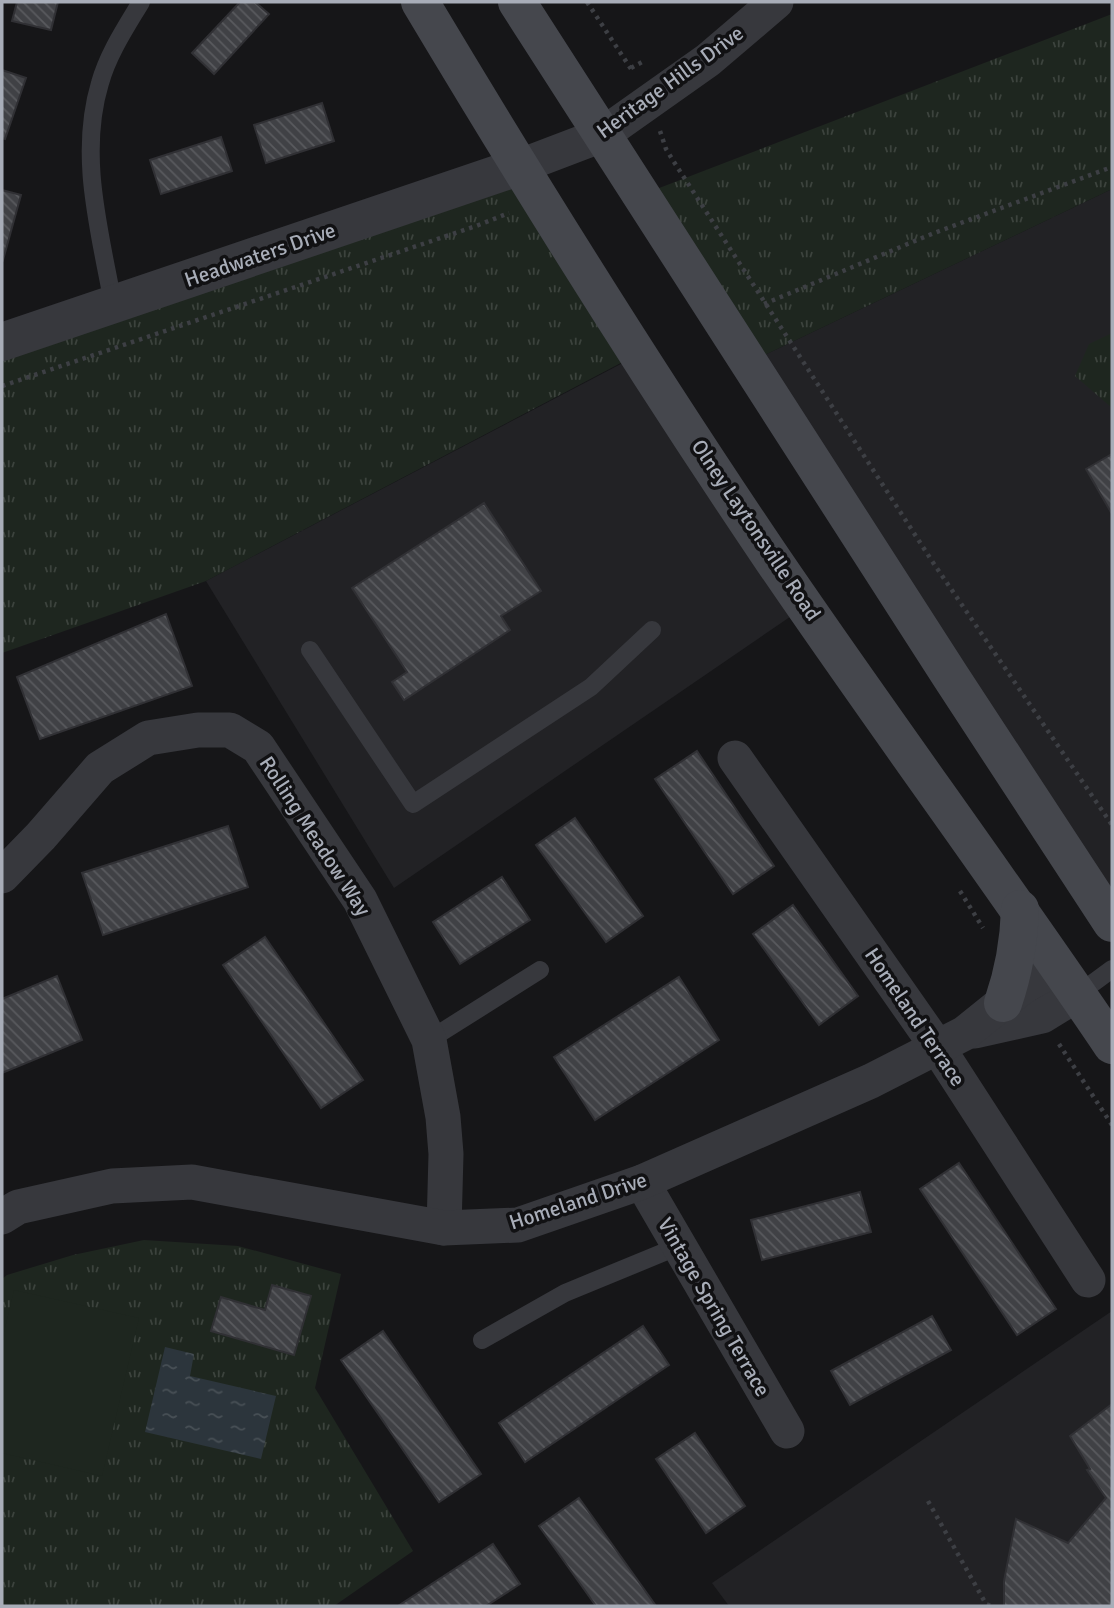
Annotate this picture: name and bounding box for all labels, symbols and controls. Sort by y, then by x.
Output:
street label: Heritage Hills Drive [591,20,749,144]
street label: Headwaters Drive [181,217,339,293]
street label: Olney Laytonsville Road [686,434,826,626]
street label: Rolling Meadow Way [254,751,376,921]
street label: Homeland Terrace [859,943,971,1091]
street label: Homeland Drive [506,1166,650,1236]
street label: Vintage Spring Terrace [652,1213,776,1401]

